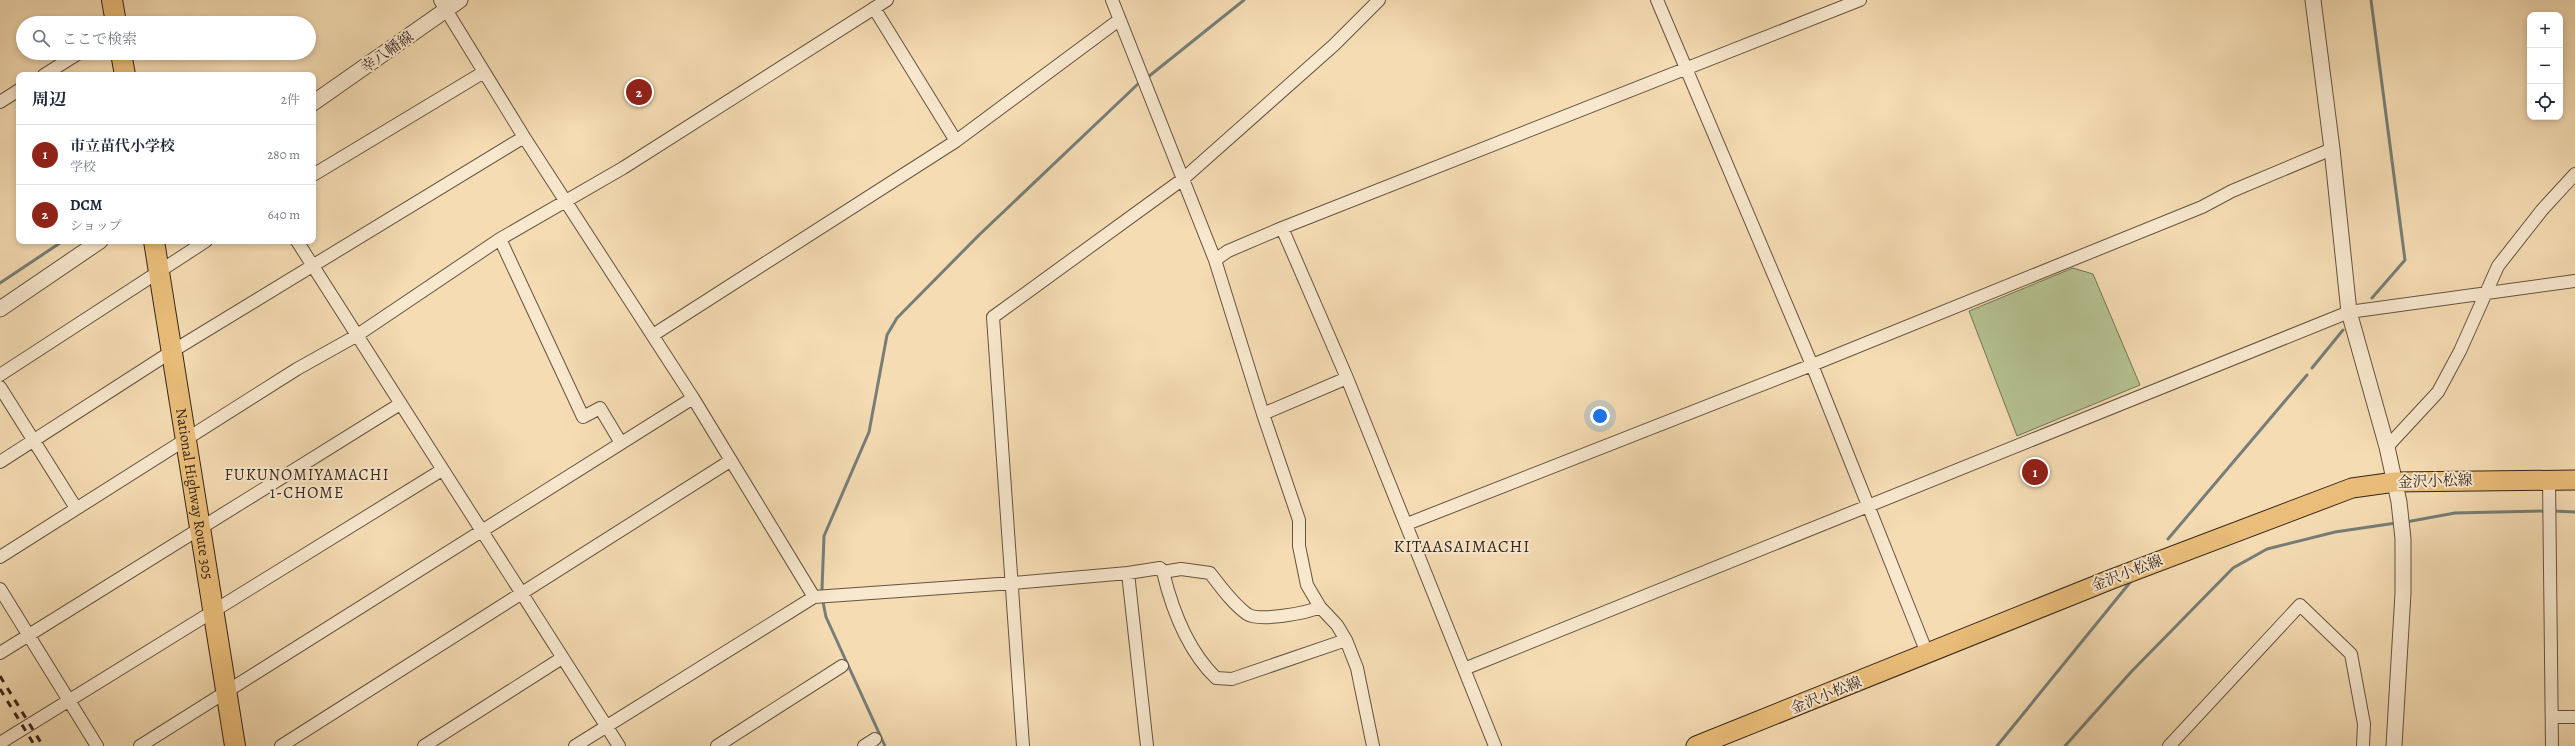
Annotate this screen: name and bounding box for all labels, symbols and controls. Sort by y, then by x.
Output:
map controls [2527,12,2563,120]
button: + [2527,12,2563,48]
search box [16,16,316,60]
icon: search [30,27,52,49]
street label: 幸八幡線 [357,27,417,77]
text: ここで検索 [62,29,137,49]
button: − [2527,48,2563,84]
pin: 2 [626,77,652,107]
button: locate [2527,84,2563,120]
text: 周辺 [32,88,66,111]
text: 2件 [281,91,300,108]
text: 市立苗代小学校 [70,136,175,156]
text: 1 [43,146,47,163]
text: 280 m [267,146,300,163]
text: 学校 [70,158,96,175]
text: DCM [70,195,102,215]
text: 2 [42,206,48,223]
text: 640 m [268,206,300,223]
text: ショップ [70,217,122,234]
your location [1590,406,1610,426]
street label: National Highway Route 305 [171,407,218,581]
pin: 1 [2022,457,2048,487]
district label: FUKUNOMIYAMACHI 1-CHOME [225,464,389,504]
street label: 金沢小松線 [2397,470,2473,492]
district label: KITAASAIMACHI [1393,535,1531,558]
street label: 金沢小松線 [2088,550,2166,596]
street label: 金沢小松線 [1787,672,1865,718]

